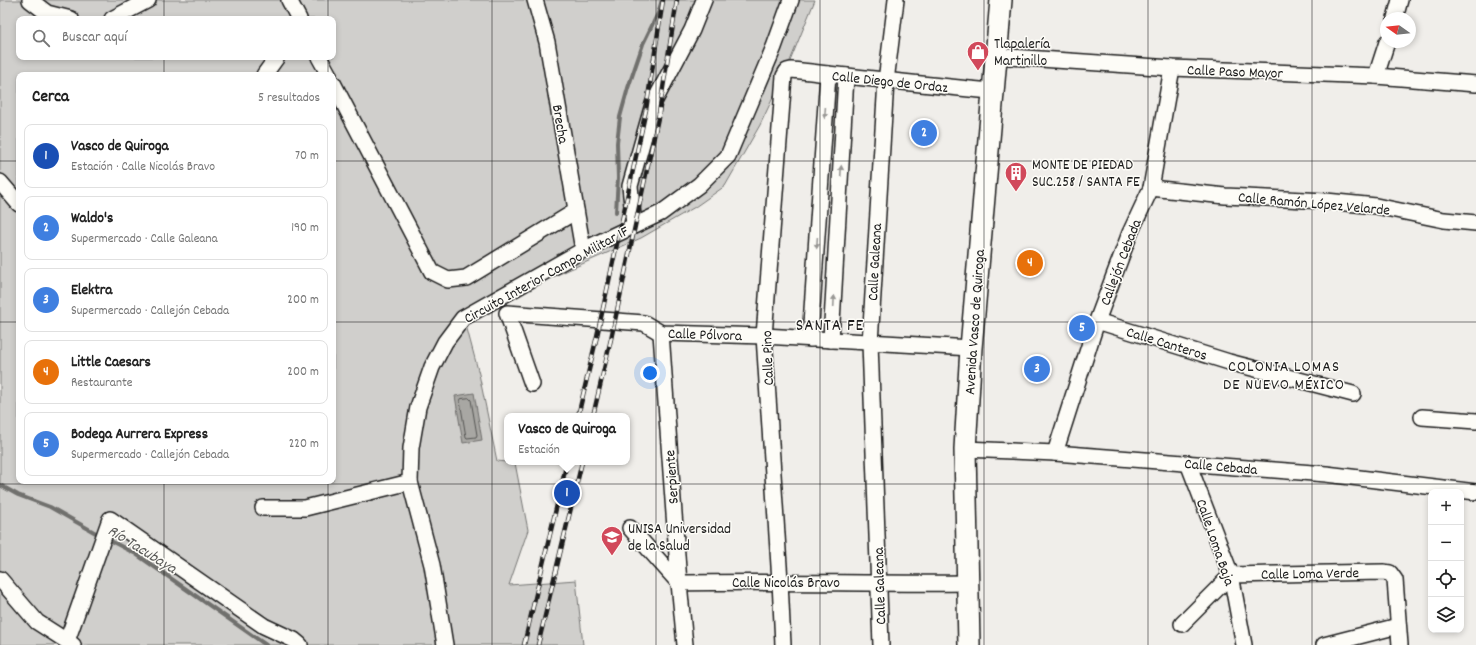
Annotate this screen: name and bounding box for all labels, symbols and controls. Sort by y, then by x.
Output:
north arrow [1380,12,1416,48]
search box [16,16,336,60]
icon: search [30,27,52,49]
text: Buscar aquí [62,27,127,49]
place label: Tlapalería Martinillo [994,34,1051,73]
shop icon: Tlapalería Martinillo [965,39,991,72]
street label: Calle Paso Mayor [1187,60,1284,86]
street label: Calle Diego de Ordaz [831,66,949,100]
text: Cerca [32,86,69,110]
text: 5 resultados [258,89,320,108]
street label: Brecha [545,103,573,147]
one-way arrow [822,107,829,119]
pin: 2 [911,118,937,148]
text: Vasco de Quiroga [71,136,169,158]
text: 1 [45,147,47,166]
text: 70 m [295,147,319,166]
place label: MONTE DE PIEDAD SUC.258 / SANTA FE [1032,155,1140,194]
text: Estación · Calle Nicolás Bravo [71,158,215,177]
building icon: MONTE DE PIEDAD SUC.258 / SANTA FE [1003,160,1029,193]
one-way arrow [837,165,844,177]
street label: Calle Ramón López Velarde [1237,187,1391,223]
text: Waldo's [71,208,113,230]
street label: Callejón Cebada [1095,216,1149,309]
text: 2 [43,219,49,238]
text: 190 m [291,219,319,238]
street label: Circuito Interior Campo Militar 1F [461,221,634,330]
street label: Calle Galeana [863,222,889,301]
text: Supermercado · Calle Galeana [71,230,218,249]
one-way arrow [813,237,820,249]
street label: Avenida Vasco de Quiroga [960,248,992,396]
pin: 4 [1017,248,1043,278]
text: Elektra [71,280,112,302]
text: 3 [43,291,49,310]
text: 200 m [287,291,319,310]
one-way arrow [830,295,837,307]
text: Supermercado · Callejón Cebada [71,302,229,321]
pin: 5 [1069,313,1095,343]
district label: SANTA FE [796,315,864,339]
street label: Calle Canteros [1123,322,1210,368]
street label: Calle Pólvora [667,324,743,348]
street label: Calle Pino [757,330,781,386]
text: Little Caesars [71,352,151,374]
pin: 3 [1024,354,1050,384]
district label: COLONIA LOMAS DE NUEVO MÉXICO [1223,356,1345,397]
text: 4 [43,363,49,382]
text: 200 m [287,363,319,382]
your location [640,363,660,383]
text: Restaurante [71,374,132,393]
popup [504,413,630,465]
text: Vasco de Quiroga [518,419,616,441]
text: Bodega Aurrera Express [71,424,208,446]
text: 5 [43,435,49,454]
text: 220 m [289,435,319,454]
text: Estación [518,441,560,460]
text: Supermercado · Callejón Cebada [71,446,229,465]
street label: Serpiente [660,449,686,505]
street label: Calle Cebada [1183,454,1259,482]
pin: 1 [554,478,580,508]
map controls [1428,489,1464,633]
button: + [1428,489,1464,525]
street label: Calle Loma Baja [1189,496,1240,590]
place label: UNISA Universidad de la Salud [628,519,731,558]
water label: Río Tacubaya [103,520,182,581]
school or university icon: UNISA Universidad de la Salud [599,524,625,557]
button: − [1428,525,1464,561]
street label: Calle Galeana [869,546,893,625]
button: locate [1428,561,1464,597]
street label: Calle Loma Verde [1261,563,1360,587]
street label: Calle Nicolás Bravo [732,573,840,595]
button: layers [1428,597,1464,633]

